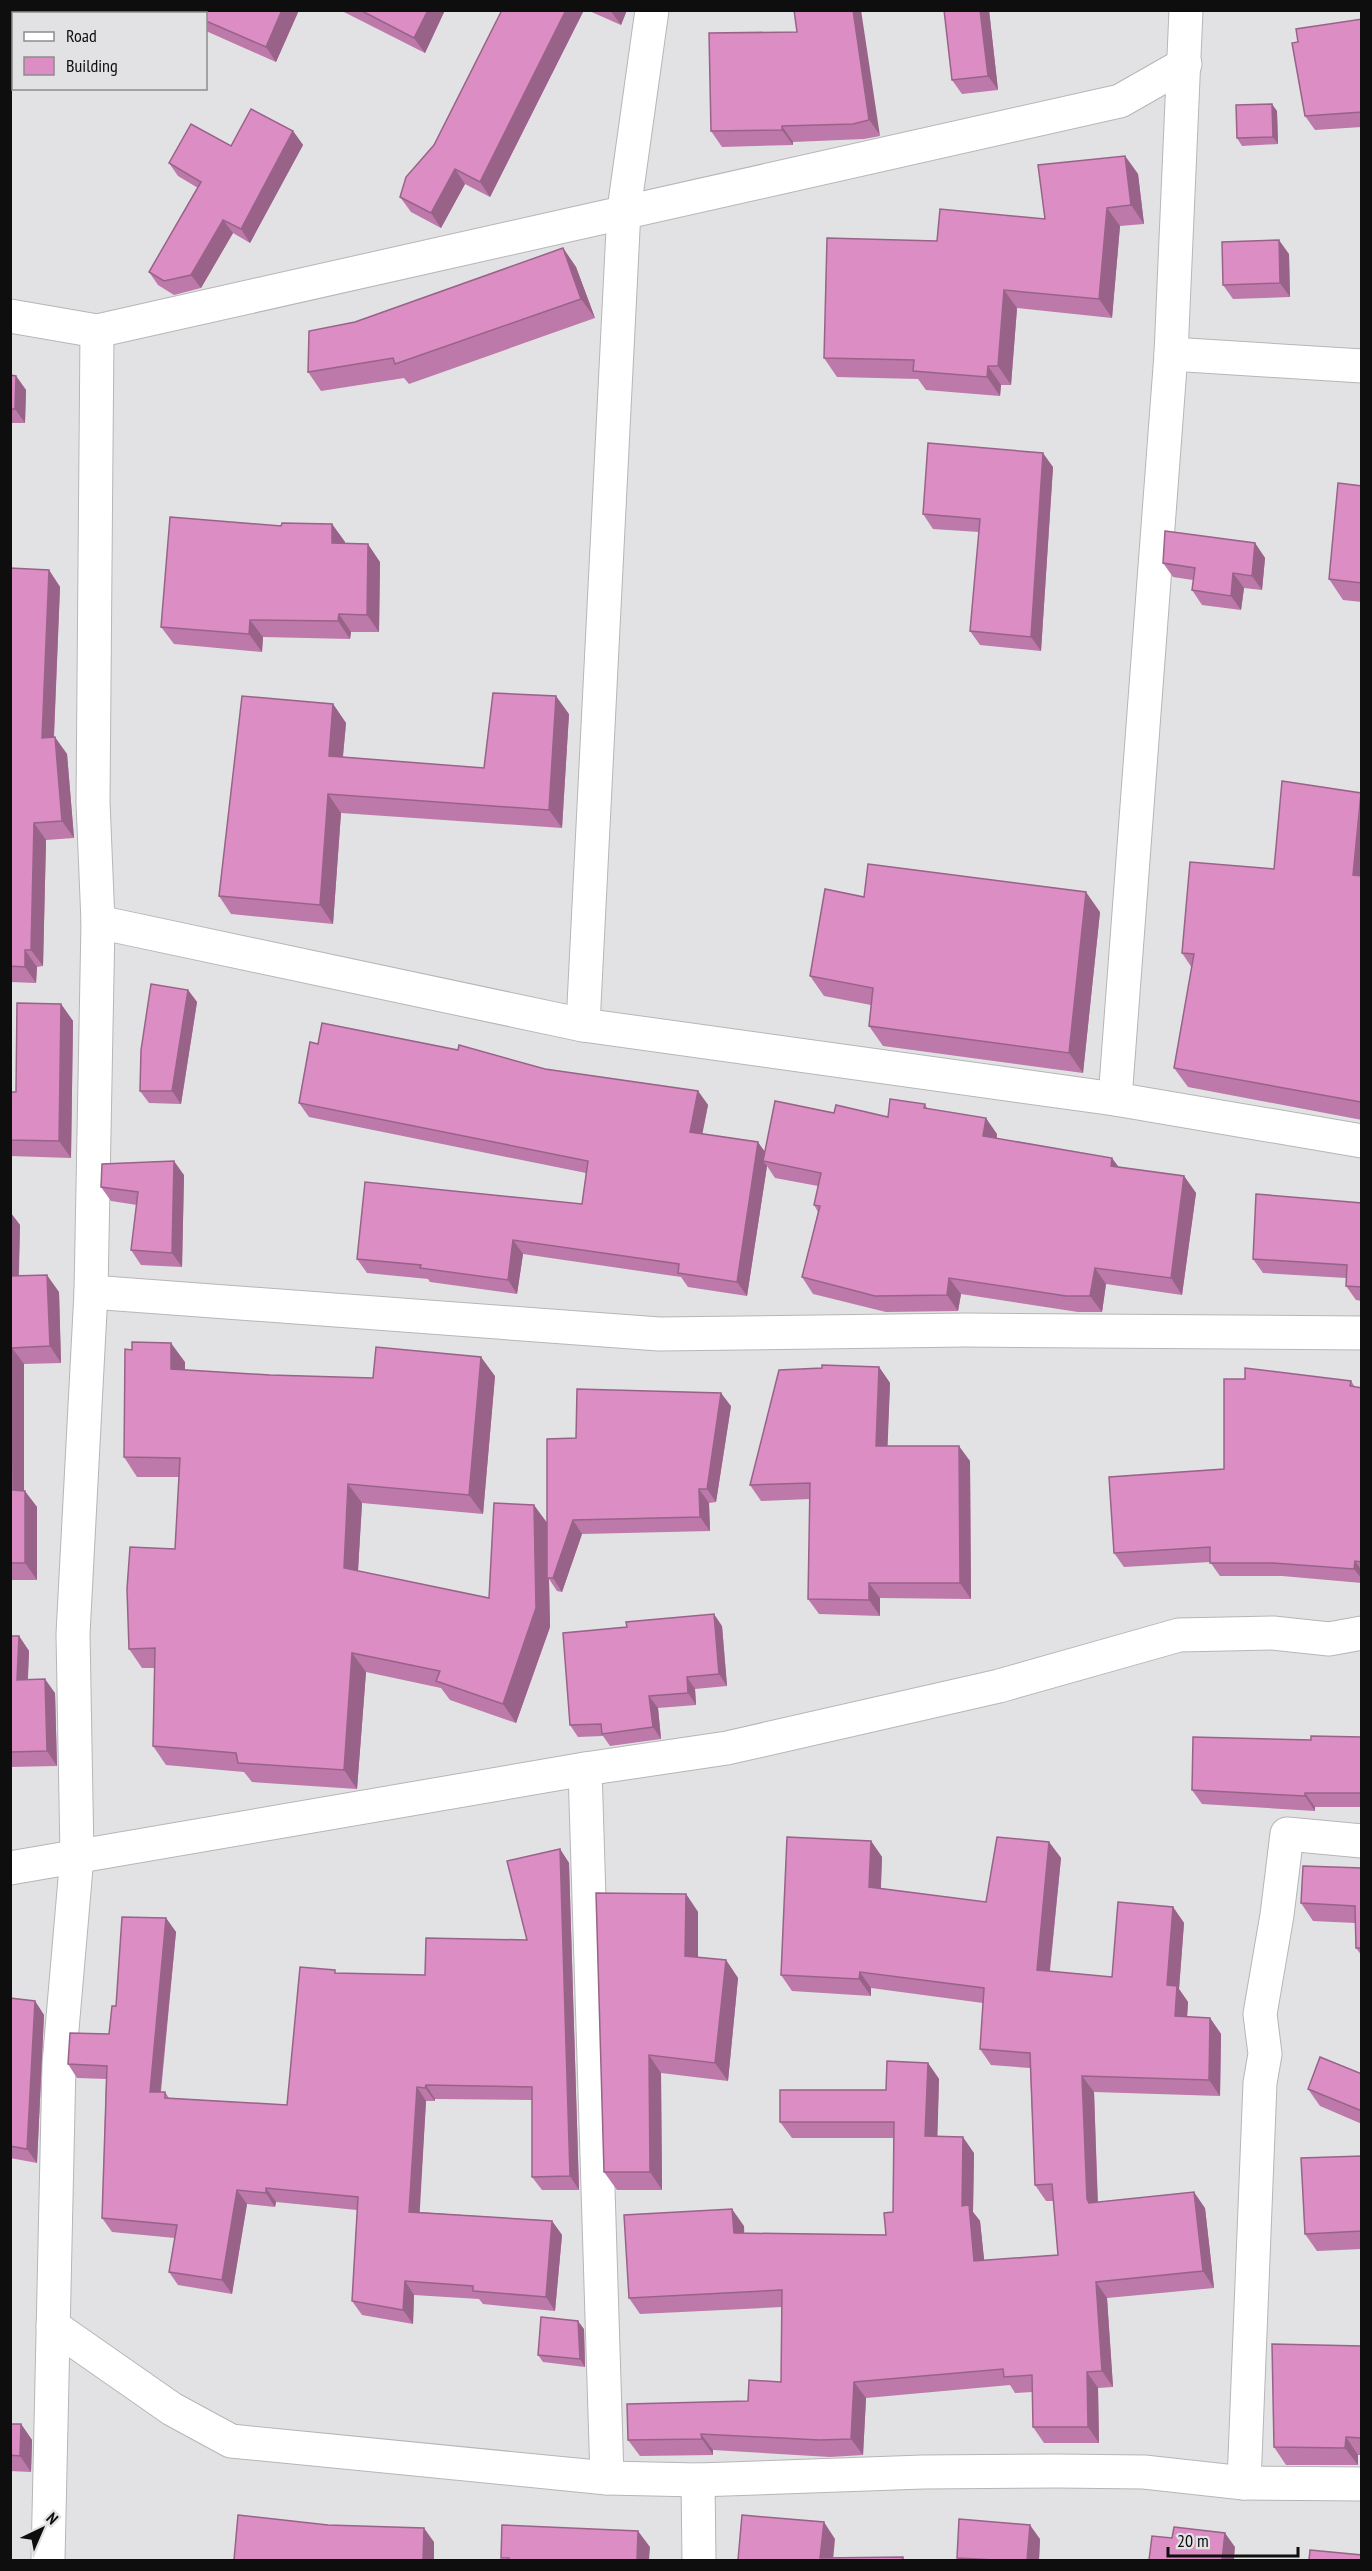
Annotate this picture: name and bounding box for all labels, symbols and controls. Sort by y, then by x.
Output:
legend [12,12,207,90]
text: Road [66,24,97,47]
text: Building [66,54,118,77]
north arrow [12,2499,72,2559]
text: N [42,2508,62,2528]
scale bar [1168,2520,1298,2558]
text: 20 m [1177,2529,1209,2552]

